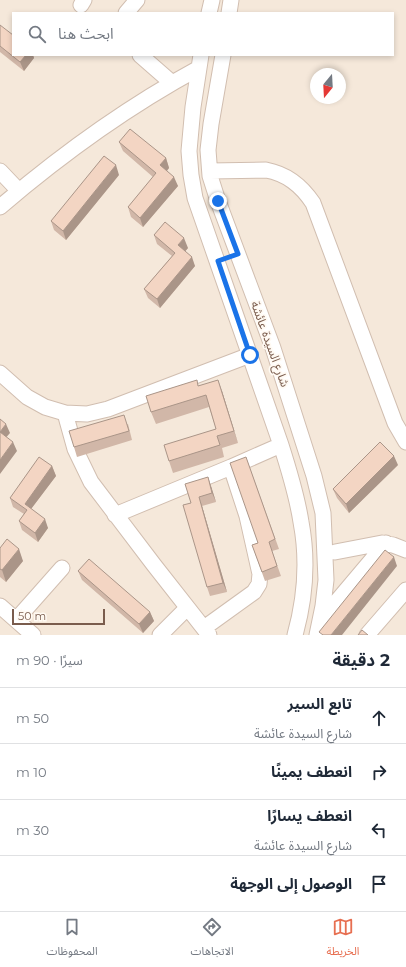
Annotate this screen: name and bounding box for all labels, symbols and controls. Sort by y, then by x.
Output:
search box [12,12,394,56]
icon: search [26,23,48,45]
text: ابحث هنا [58,24,114,43]
north arrow [310,68,346,104]
route end [209,192,227,210]
street label: شارع السيدة عائشة [246,299,293,390]
route start [241,346,259,364]
scale bar [12,607,105,626]
text: 50 m [18,609,46,623]
text: 2 دقيقة [332,650,390,670]
text: سيرًا · 90 m [16,652,83,668]
text: تابع السير [288,694,352,713]
icon: ahead [368,707,390,729]
text: 50 m [16,710,49,726]
text: شارع السيدة عائشة [254,725,352,741]
icon: right [368,761,390,783]
text: انعطف يمينًا [271,762,352,781]
text: 10 m [16,764,47,780]
text: انعطف يسارًا [267,806,352,825]
icon: left [368,819,390,841]
text: 30 m [16,822,49,838]
text: شارع السيدة عائشة [254,837,352,853]
icon: arrive [368,873,390,895]
text: الوصول إلى الوجهة [230,874,352,893]
tab: المحفوظات [47,916,98,963]
tab: الاتجاهات [191,916,234,963]
tab: الخريطة [327,916,360,963]

